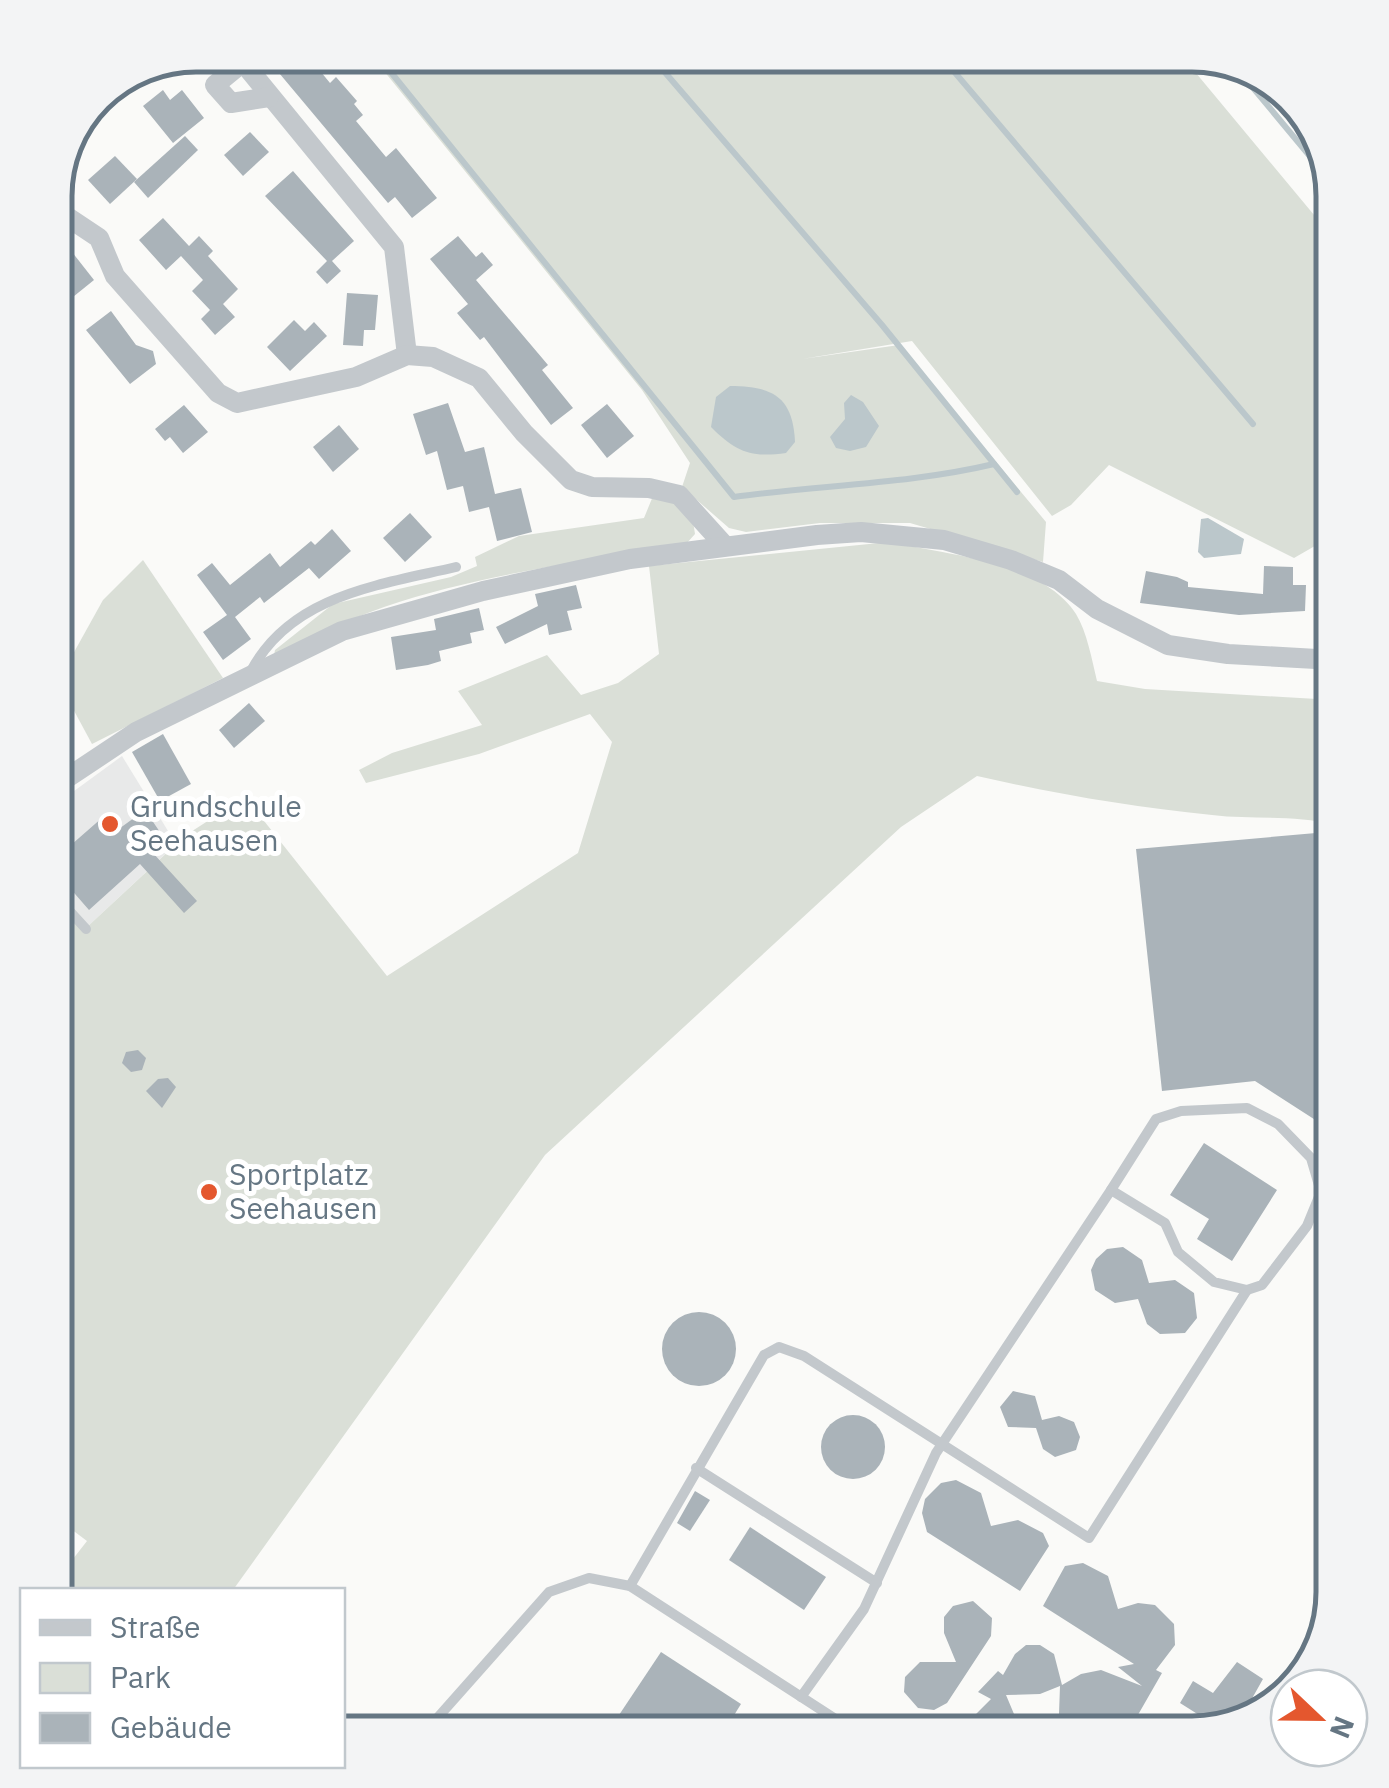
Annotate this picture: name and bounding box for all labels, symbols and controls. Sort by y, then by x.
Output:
place label: Grundschule Seehausen [130,786,302,859]
marker: Grundschule Seehausen [99,813,121,835]
place label: Sportplatz Seehausen [229,1154,378,1227]
marker: Sportplatz Seehausen [198,1181,220,1203]
legend [20,1588,345,1768]
text: Straße [110,1607,201,1646]
text: Park [110,1657,171,1696]
north arrow [1269,1668,1369,1768]
text: Gebäude [110,1707,232,1746]
text: N [1322,1711,1364,1744]

